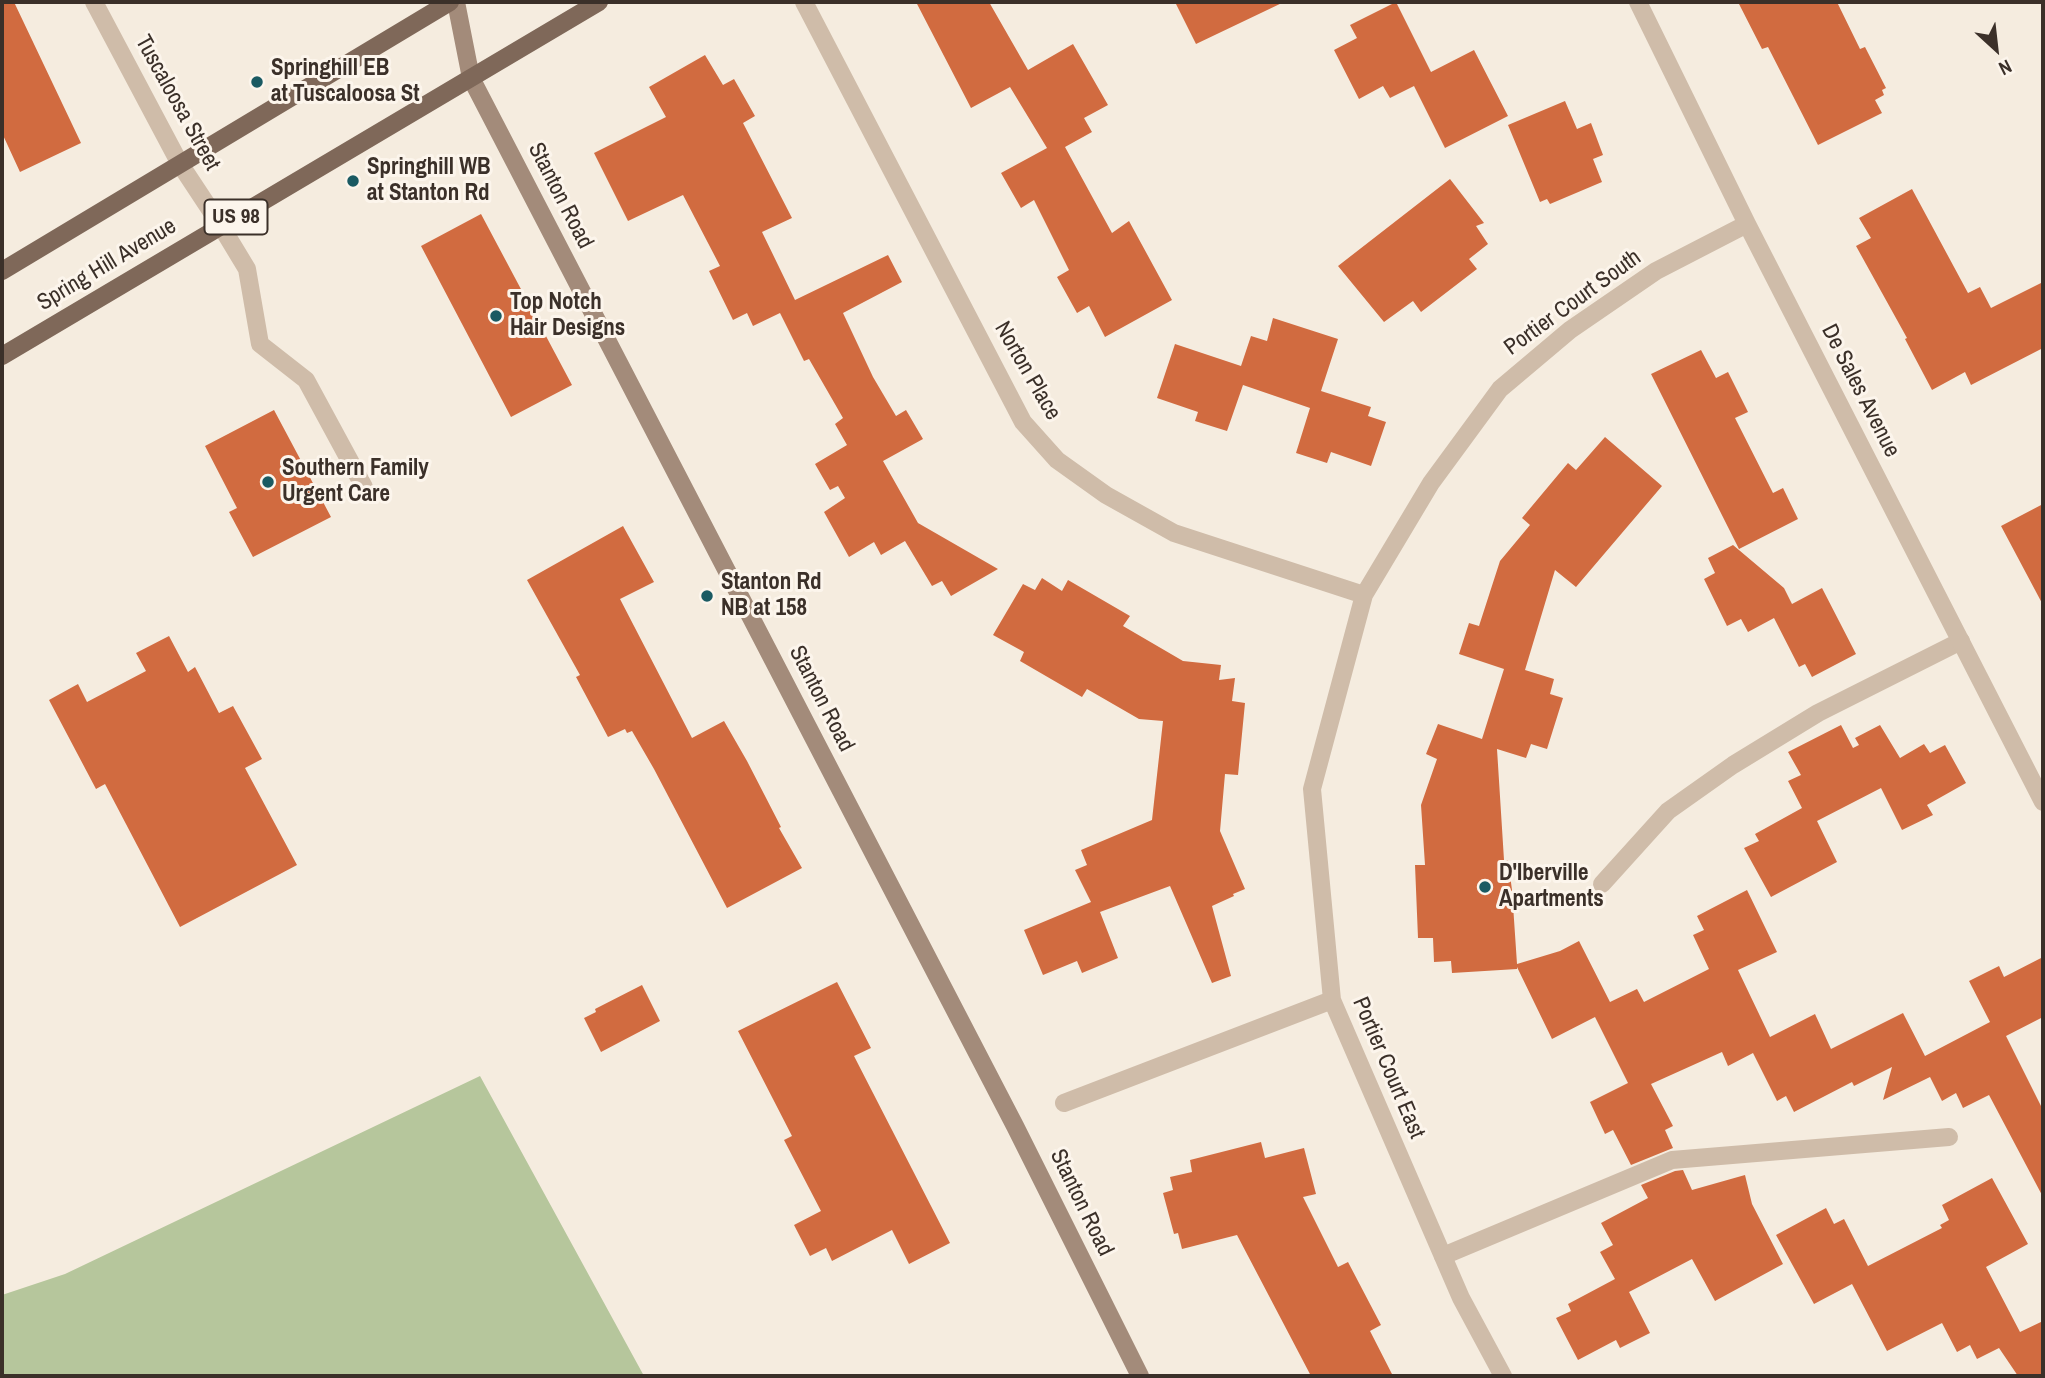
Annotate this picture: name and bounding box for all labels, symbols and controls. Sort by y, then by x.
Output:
north arrow [1961,14,2031,84]
street label: Tuscaloosa Street [128,31,226,175]
text: N [1995,54,2016,82]
place label: Springhill EB at Tuscaloosa St [271,55,420,109]
marker: Springhill EB at Tuscaloosa St [249,74,265,90]
street label: Stanton Road [522,138,598,254]
place label: Springhill WB at Stanton Rd [367,154,491,208]
marker: Springhill WB at Stanton Rd [345,173,361,189]
road number: US 98 [204,200,268,234]
street label: Spring Hill Avenue [33,213,181,317]
street label: Portier Court South [1499,244,1647,362]
place label: Top Notch Hair Designs [510,289,625,343]
marker: Top Notch Hair Designs [488,308,504,324]
street label: Norton Place [988,317,1066,425]
street label: De Sales Avenue [1815,320,1905,462]
place label: Southern Family Urgent Care [282,455,429,509]
marker: Southern Family Urgent Care [260,474,276,490]
place label: Stanton Rd NB at 158 [721,569,822,623]
marker: Stanton Rd NB at 158 [699,588,715,604]
street label: Stanton Road [783,641,859,757]
place label: D'Iberville Apartments [1499,860,1604,914]
marker: D'Iberville Apartments [1477,879,1493,895]
street label: Portier Court East [1346,993,1430,1143]
street label: Stanton Road [1043,1145,1119,1261]

